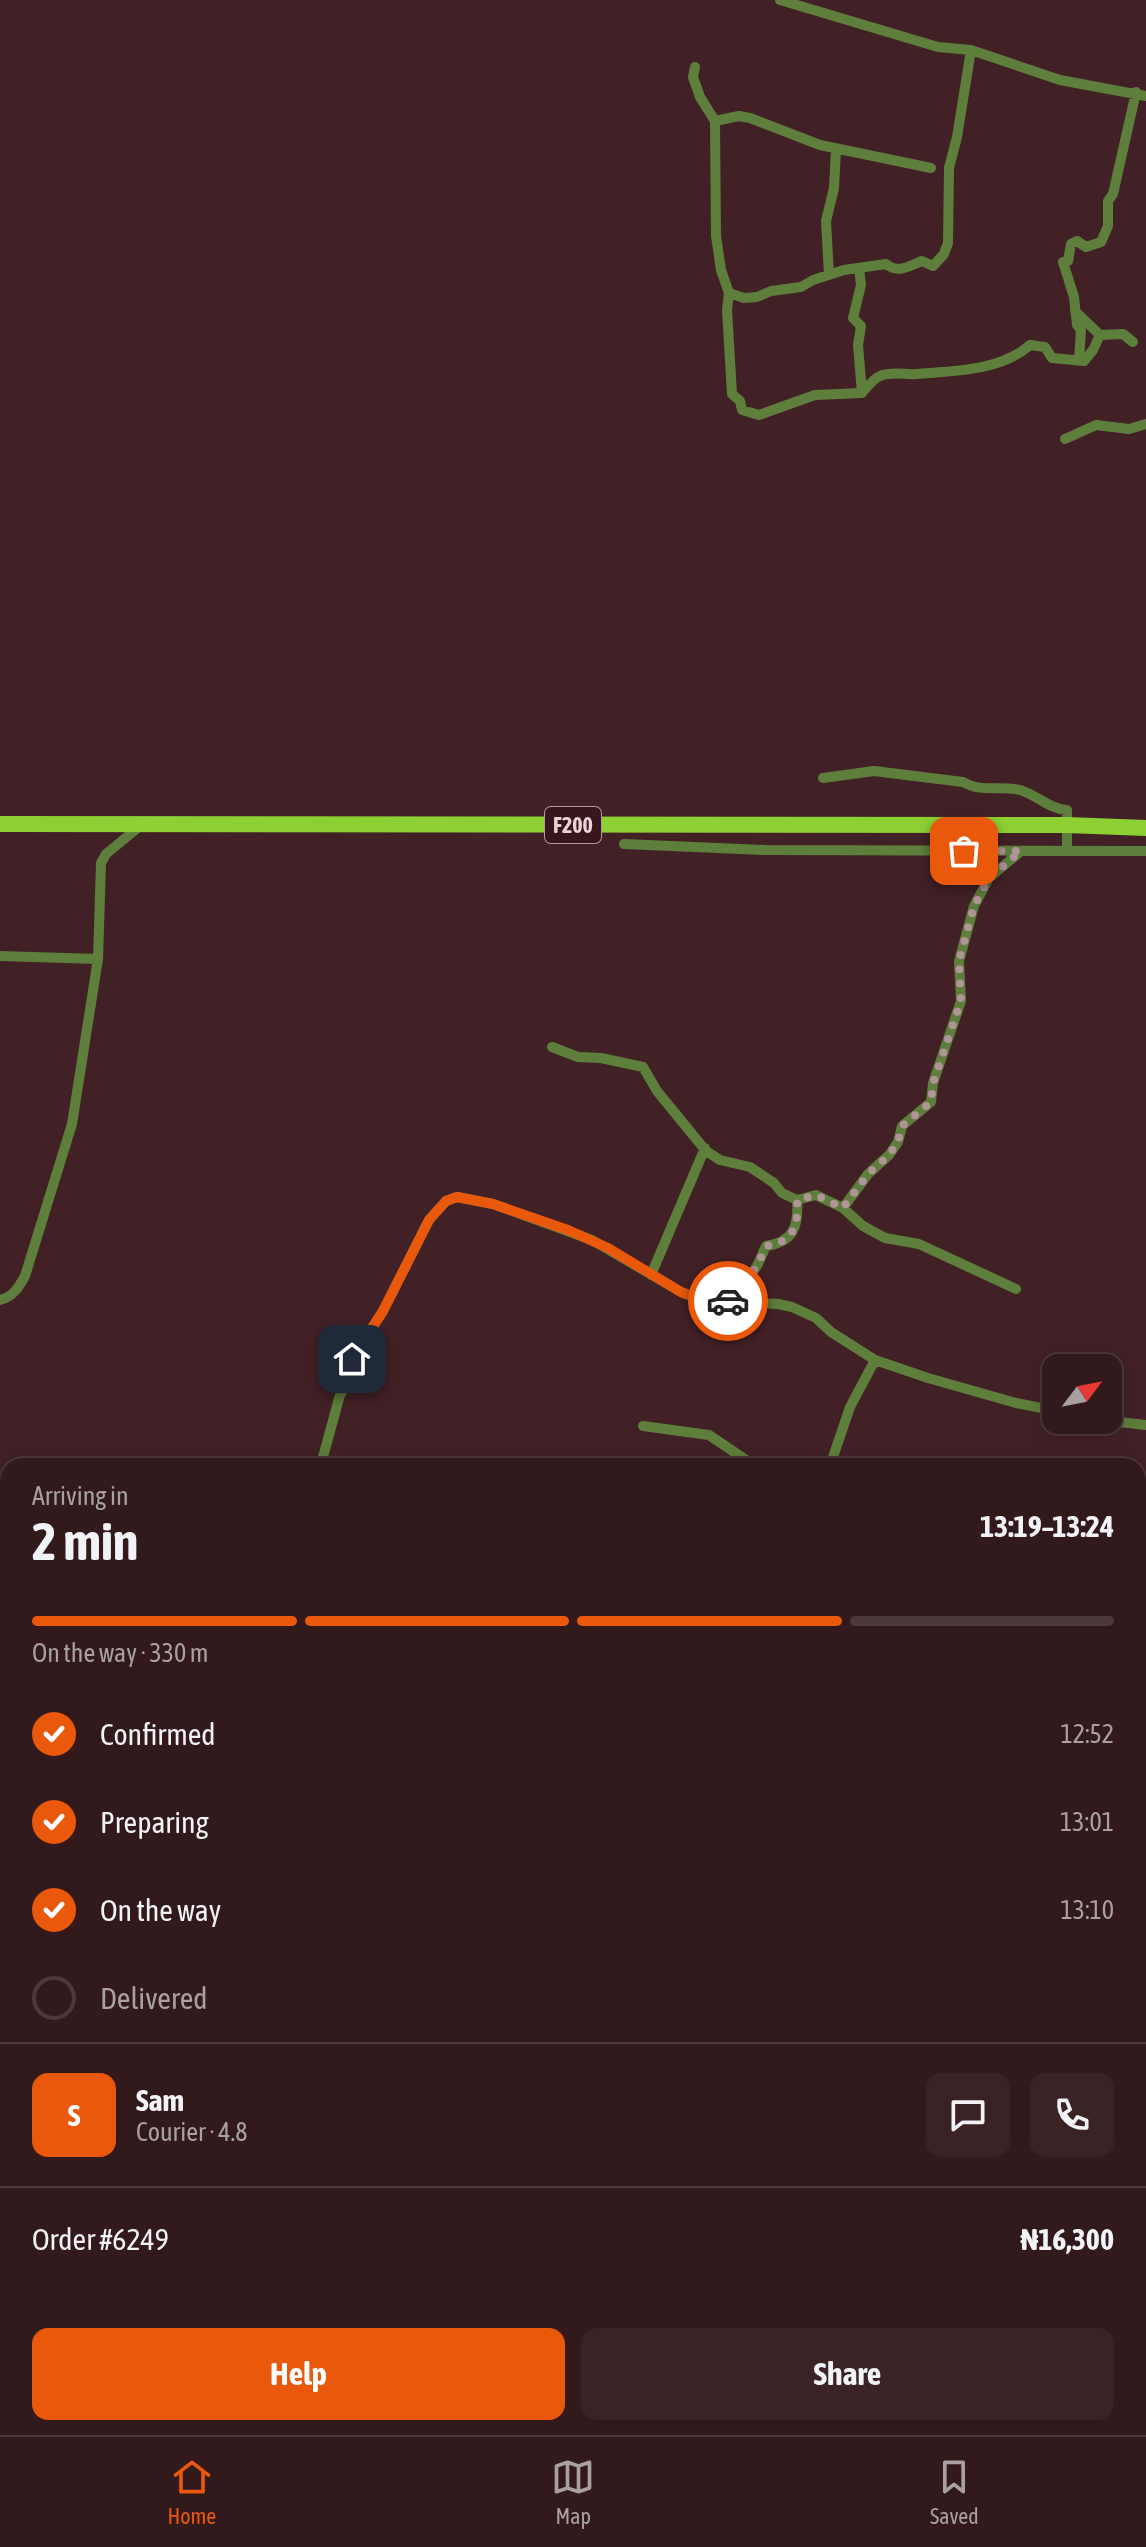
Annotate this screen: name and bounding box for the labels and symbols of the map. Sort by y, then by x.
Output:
road number: F200 [545,807,601,843]
pin [930,817,998,885]
courier [688,1261,768,1341]
pin [318,1325,386,1393]
north arrow [1042,1354,1122,1434]

